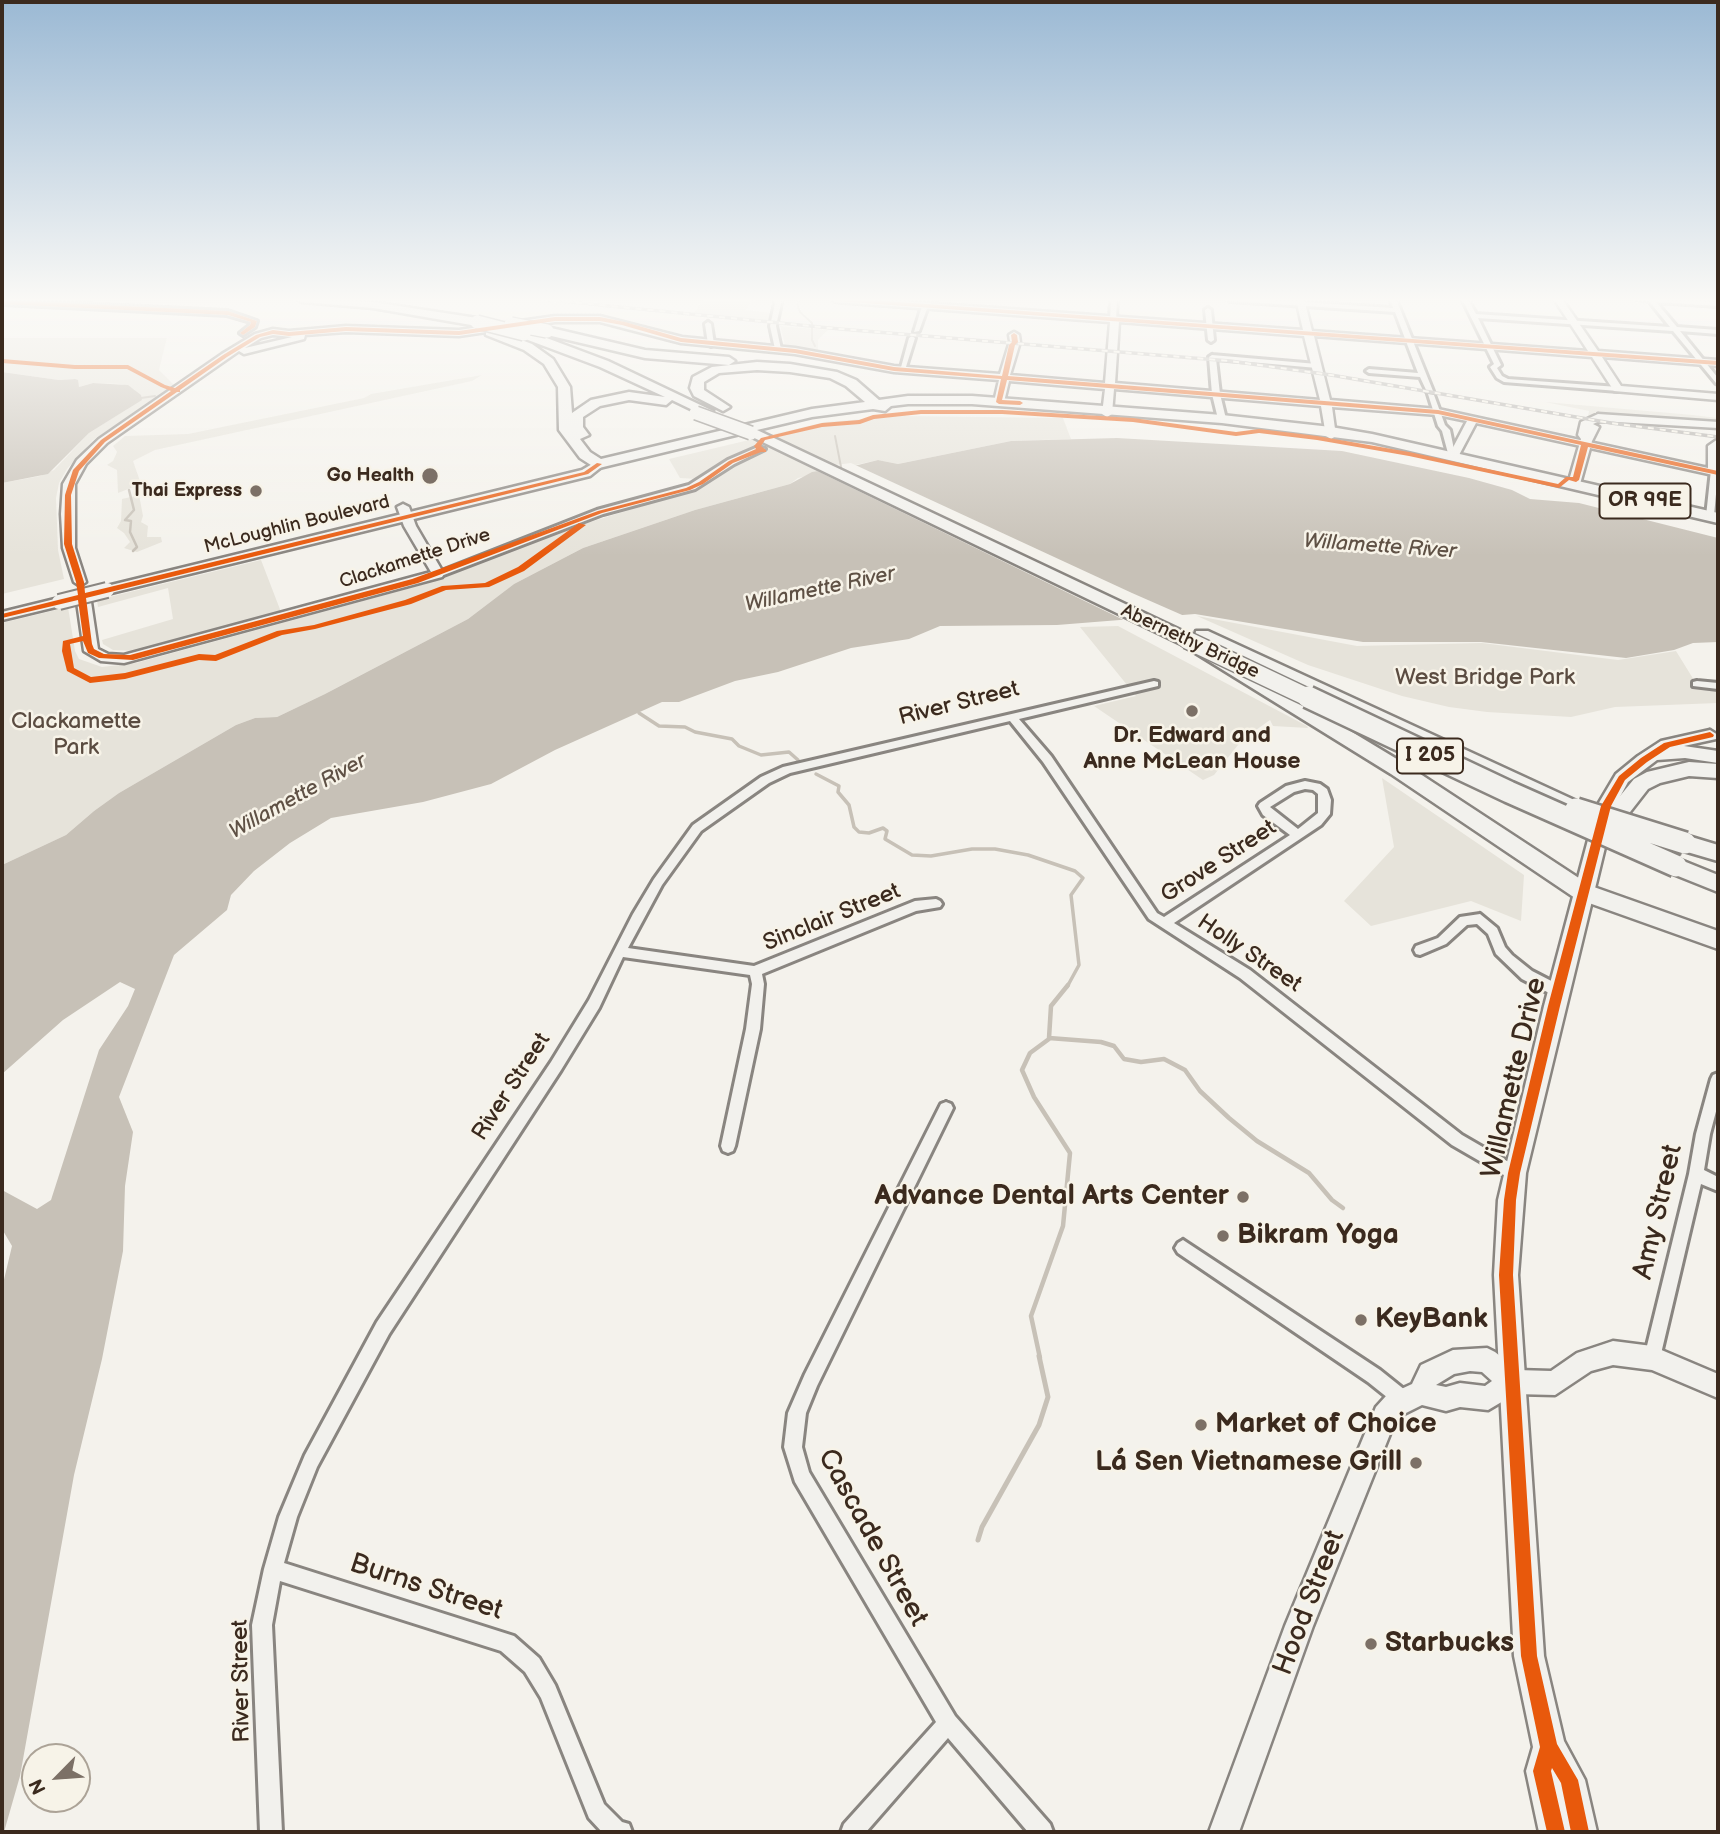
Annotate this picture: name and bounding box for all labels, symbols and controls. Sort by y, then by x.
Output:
place label: Go Health [327,465,414,487]
marker: Go Health [420,466,440,486]
place label: Thai Express [132,480,242,502]
marker: Thai Express [248,483,264,499]
road number: OR 99E [1600,484,1690,518]
street label: McLoughlin Boulevard [202,491,392,559]
street label: Clackamette Drive [337,524,493,594]
water label: Willamette River [1303,529,1457,565]
water label: Willamette River [743,562,897,618]
street label: Abernethy Bridge [1117,600,1263,684]
park label: West Bridge Park [1395,664,1575,692]
street label: River Street [896,676,1022,732]
marker: Dr. Edward and Anne McLean House [1184,703,1200,719]
park label: Clackamette Park [11,708,141,762]
place label: Dr. Edward and Anne McLean House [1083,722,1301,776]
road number: I 205 [1397,738,1463,774]
water label: Willamette River [225,749,371,845]
street label: Grove Street [1156,815,1282,909]
street label: Sinclair Street [759,878,905,958]
street label: Holly Street [1192,909,1306,999]
street label: Willamette Drive [1476,974,1554,1182]
street label: River Street [467,1028,557,1146]
street label: Amy Street [1627,1141,1691,1283]
place label: Advance Dental Arts Center [875,1180,1229,1214]
marker: Advance Dental Arts Center [1235,1189,1251,1205]
place label: Bikram Yoga [1237,1219,1399,1253]
marker: Bikram Yoga [1215,1228,1231,1244]
place label: KeyBank [1375,1303,1488,1337]
marker: KeyBank [1353,1312,1369,1328]
place label: Market of Choice [1215,1408,1437,1442]
marker: Market of Choice [1193,1417,1209,1433]
street label: Cascade Street [809,1444,935,1632]
place label: Lá Sen Vietnamese Grill [1095,1446,1402,1480]
marker: Lá Sen Vietnamese Grill [1408,1455,1424,1471]
street label: Hood Street [1267,1526,1353,1680]
street label: Burns Street [345,1547,507,1629]
street label: River Street [227,1619,257,1743]
place label: Starbucks [1385,1627,1514,1661]
marker: Starbucks [1363,1636,1379,1652]
north arrow [21,1743,91,1813]
text: N [25,1775,52,1798]

